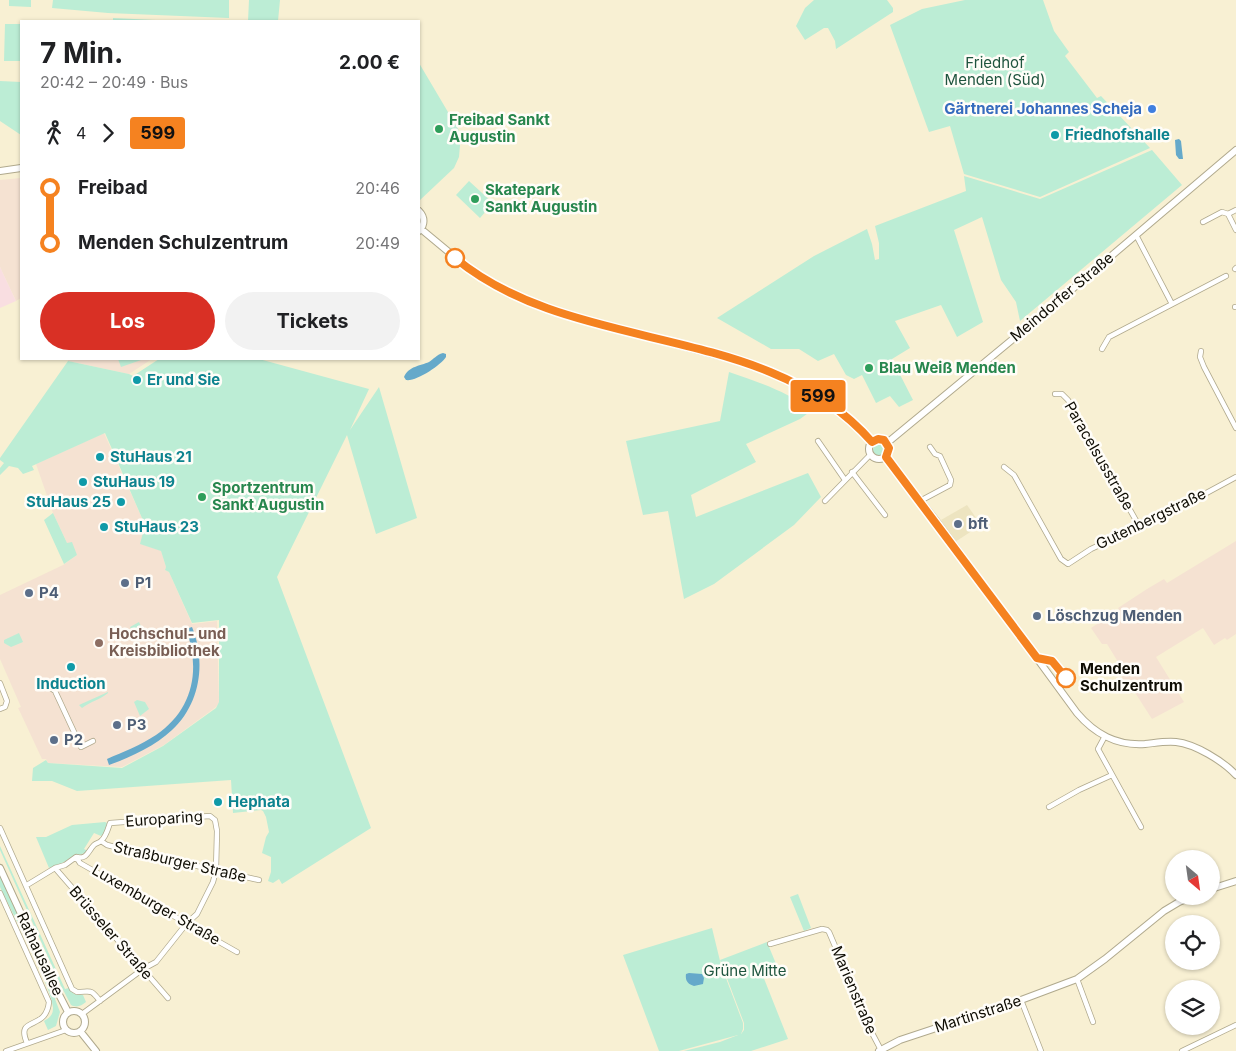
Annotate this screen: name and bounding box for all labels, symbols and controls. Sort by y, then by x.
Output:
text: 7 Min. [40,36,123,70]
text: 2.00 € [339,51,400,74]
park label: Friedhof Menden (Süd) [945,53,1045,89]
text: 20:42 – 20:49 · Bus [40,72,188,92]
place label: Gärtnerei Johannes Scheja [944,99,1142,118]
marker: Gärtnerei Johannes Scheja [1146,103,1158,115]
place label: Freibad Sankt Augustin [449,110,550,146]
icon: walk [40,119,68,147]
icon: forward [94,119,122,147]
text: 599 [140,122,175,143]
text: 4 [76,123,86,143]
marker: Freibad Sankt Augustin [433,123,445,135]
place label: Friedhofshalle [1065,125,1170,144]
marker: Friedhofshalle [1049,129,1061,141]
text: Freibad [78,176,148,199]
text: 20:46 [355,178,400,198]
place label: Skatepark Sankt Augustin [485,180,597,216]
marker: Skatepark Sankt Augustin [469,193,481,205]
text: Menden Schulzentrum [78,231,288,254]
text: 20:49 [355,233,400,253]
unlabelled marker [445,248,465,268]
street label: Meindorfer Straße [1006,248,1117,345]
button: Los [40,292,215,350]
button: Tickets [225,292,400,350]
place label: Blau Weiß Menden [879,358,1016,377]
marker: Blau Weiß Menden [863,362,875,374]
place label: Er und Sie [147,370,220,389]
marker: Er und Sie [131,374,143,386]
line badge: 599 [789,380,847,412]
text: 599 [801,385,835,406]
street label: Paracelsusstraße [1061,398,1138,514]
place label: StuHaus 21 [110,447,192,466]
marker: StuHaus 21 [94,451,106,463]
place label: StuHaus 19 [93,472,175,491]
marker: StuHaus 19 [77,476,89,488]
place label: Sportzentrum Sankt Augustin [212,478,324,514]
street label: Gutenbergstraße [1093,484,1209,553]
marker: Sportzentrum Sankt Augustin [196,491,208,503]
place label: StuHaus 25 [26,492,111,511]
marker: StuHaus 25 [115,496,127,508]
place label: bft [968,514,989,533]
place label: StuHaus 23 [114,517,199,536]
marker: bft [952,518,964,530]
marker: StuHaus 23 [98,521,110,533]
place label: P1 [135,573,151,592]
marker: P1 [119,577,131,589]
place label: P4 [39,583,59,602]
marker: P4 [23,587,35,599]
place label: Löschzug Menden [1047,606,1182,625]
marker: Löschzug Menden [1031,610,1043,622]
place label: Hochschul- und Kreisbibliothek [109,624,226,660]
marker: Hochschul- und Kreisbibliothek [93,637,105,649]
place label: Menden Schulzentrum [1080,659,1183,695]
marker: Induction [65,661,77,673]
marker: Menden Schulzentrum [1056,668,1076,688]
place label: Induction [36,674,106,693]
place label: P3 [127,715,146,734]
marker: P3 [111,719,123,731]
place label: P2 [64,730,83,749]
marker: P2 [48,734,60,746]
place label: Hephata [228,792,290,811]
marker: Hephata [212,796,224,808]
street label: Europaring [125,806,203,831]
street label: Straßburger Straße [112,837,248,886]
north arrow [1165,850,1220,905]
map controls [1165,850,1220,1035]
street label: Luxemburger Straße [89,860,224,949]
street label: Brüsseler Straße [66,882,157,983]
street label: Rathausallee [13,909,68,999]
button: locate [1165,915,1220,970]
street label: Marienstraße [827,943,882,1037]
park label: Grüne Mitte [704,961,786,980]
button: layers [1165,980,1220,1035]
street label: Martinstraße [932,991,1024,1036]

